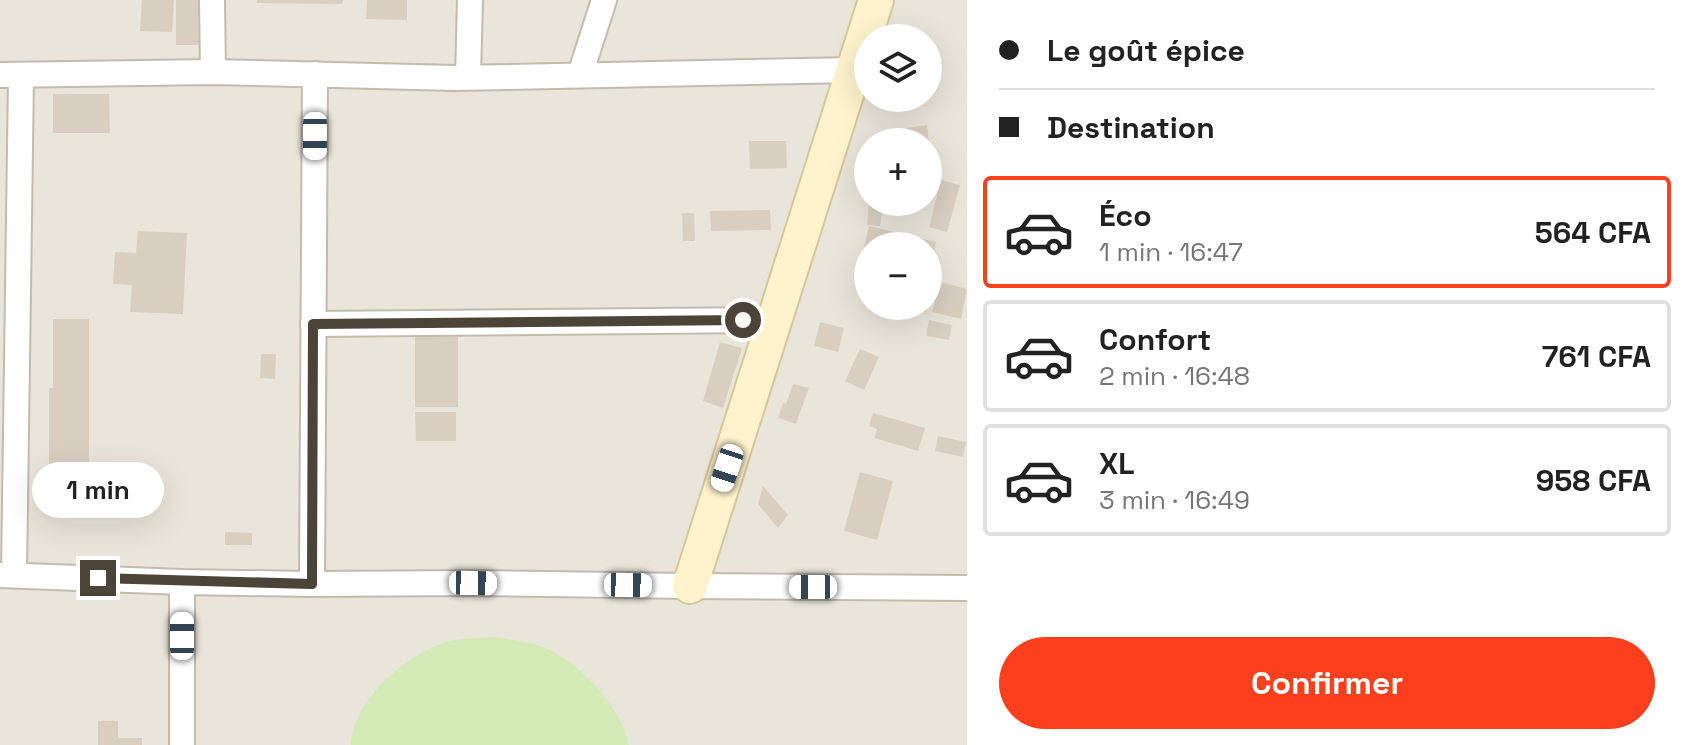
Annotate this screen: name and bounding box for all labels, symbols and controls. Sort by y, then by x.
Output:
map controls [854,24,942,320]
button: layers [854,24,942,112]
text: Le goût épice [1047,31,1245,70]
text: Destination [1047,108,1215,147]
car [303,112,327,160]
button: + [854,128,942,216]
icon: car [1003,196,1075,268]
text: Éco [1099,196,1152,235]
text: 564 CFA [1535,213,1651,252]
button: − [854,232,942,320]
text: 1 min · 16:47 [1099,235,1243,269]
route start [725,302,761,338]
icon: car [1003,320,1075,392]
text: Confort [1099,320,1211,359]
text: 761 CFA [1542,337,1651,376]
text: 2 min · 16:48 [1099,359,1250,393]
car [708,441,746,495]
icon: car [1003,444,1075,516]
text: XL [1099,444,1135,483]
text: 958 CFA [1536,461,1651,500]
callout: 1 min [32,462,164,518]
text: 1 min [66,473,130,507]
text: 3 min · 16:49 [1099,483,1250,517]
route end [80,560,116,596]
car [449,571,497,595]
car [604,573,652,597]
car [789,575,837,599]
car [170,612,194,660]
button: Confirmer [999,637,1655,729]

